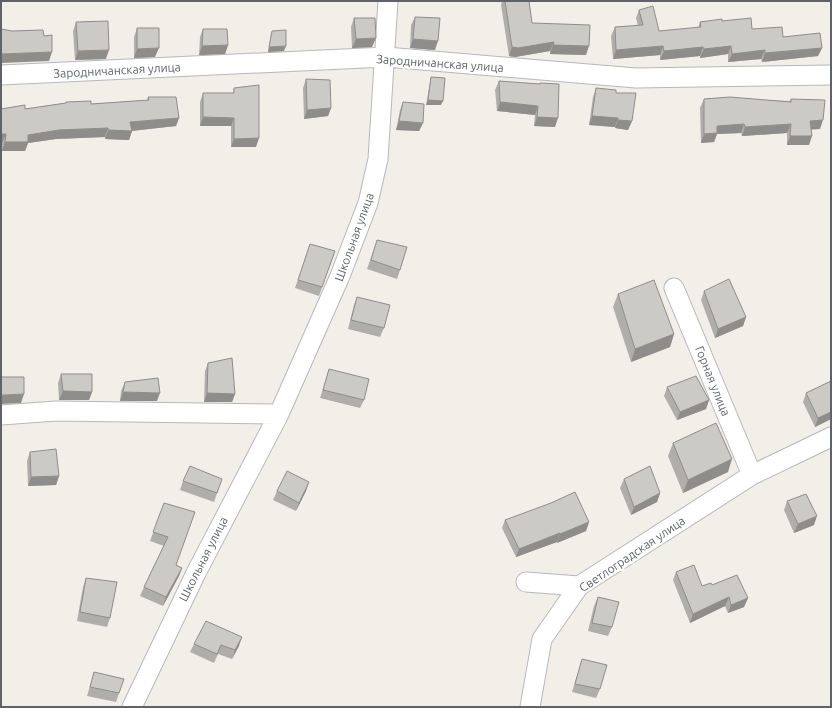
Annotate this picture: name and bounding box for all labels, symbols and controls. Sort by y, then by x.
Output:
street label: Зародничанская улица [376,52,504,74]
street label: Зародничанская улица [53,60,181,80]
street label: Школьная улица [332,191,376,283]
street label: Горная улица [693,344,733,418]
street label: Светлоградская улица [577,514,687,594]
street label: Школьная улица [176,515,230,603]

